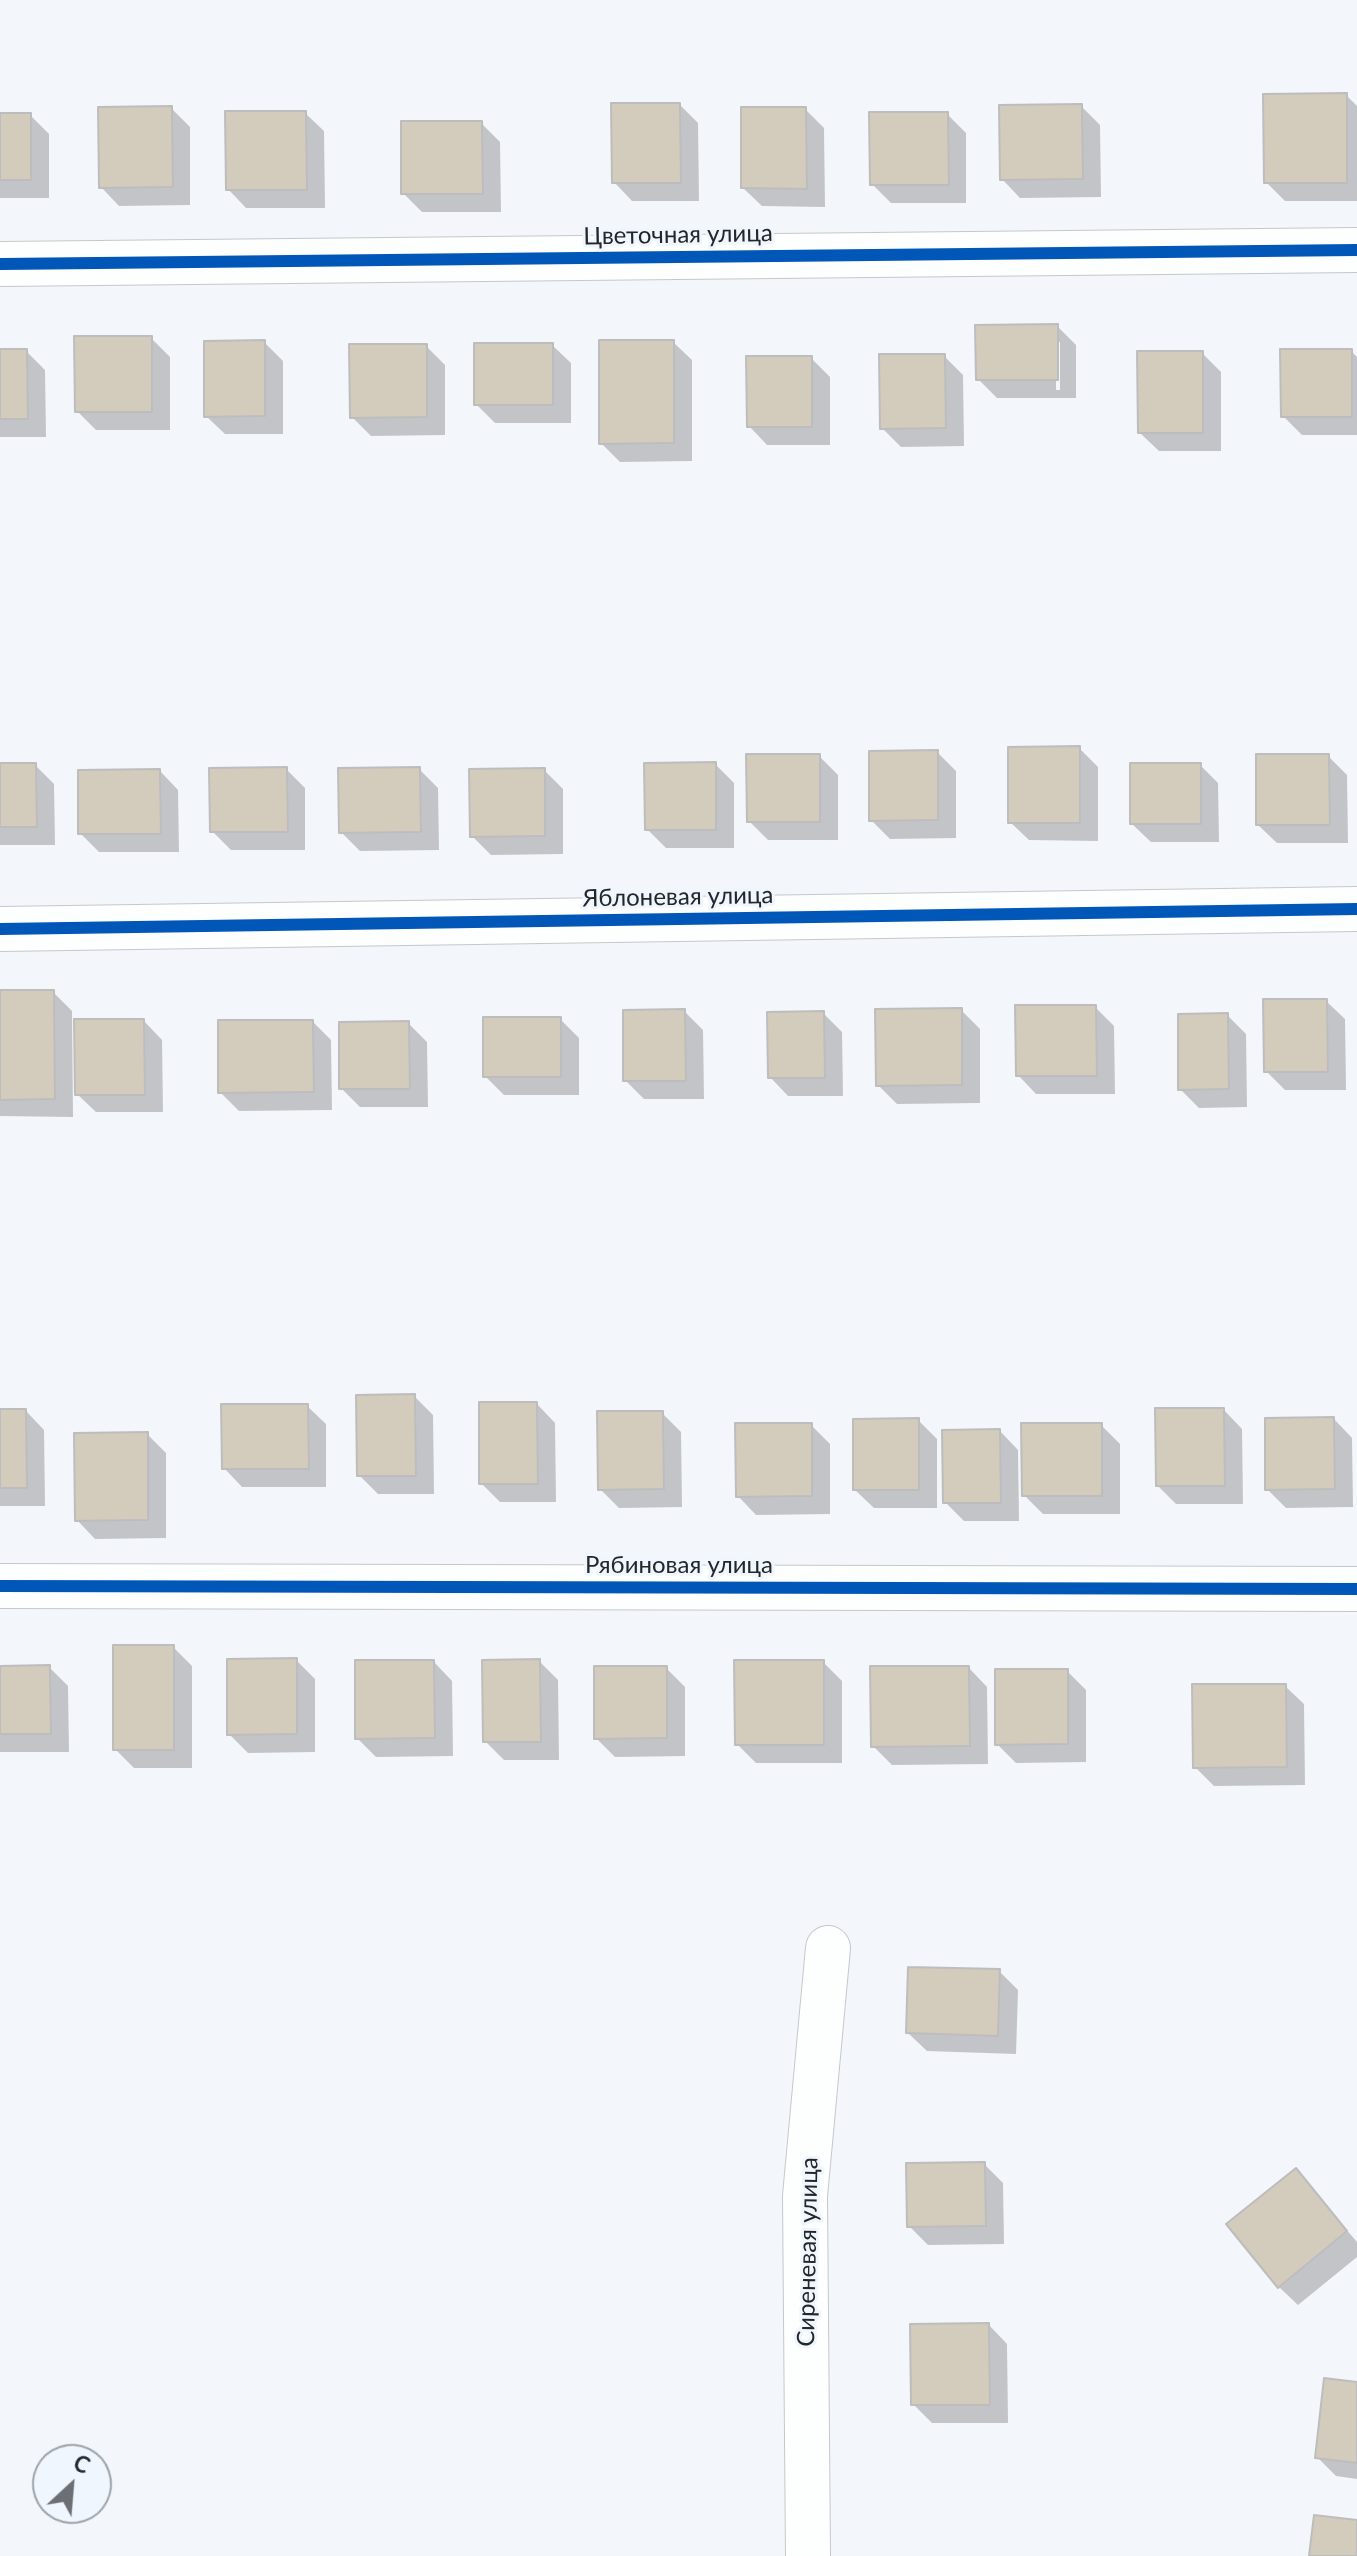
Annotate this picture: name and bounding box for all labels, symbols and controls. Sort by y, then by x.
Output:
street label: Цветочная улица [583,219,773,251]
street label: Яблоневая улица [582,881,774,913]
street label: Рябиновая улица [585,1551,773,1579]
street label: Сиреневая улица [792,2157,824,2347]
north arrow [32,2444,112,2524]
text: С [69,2448,94,2479]

